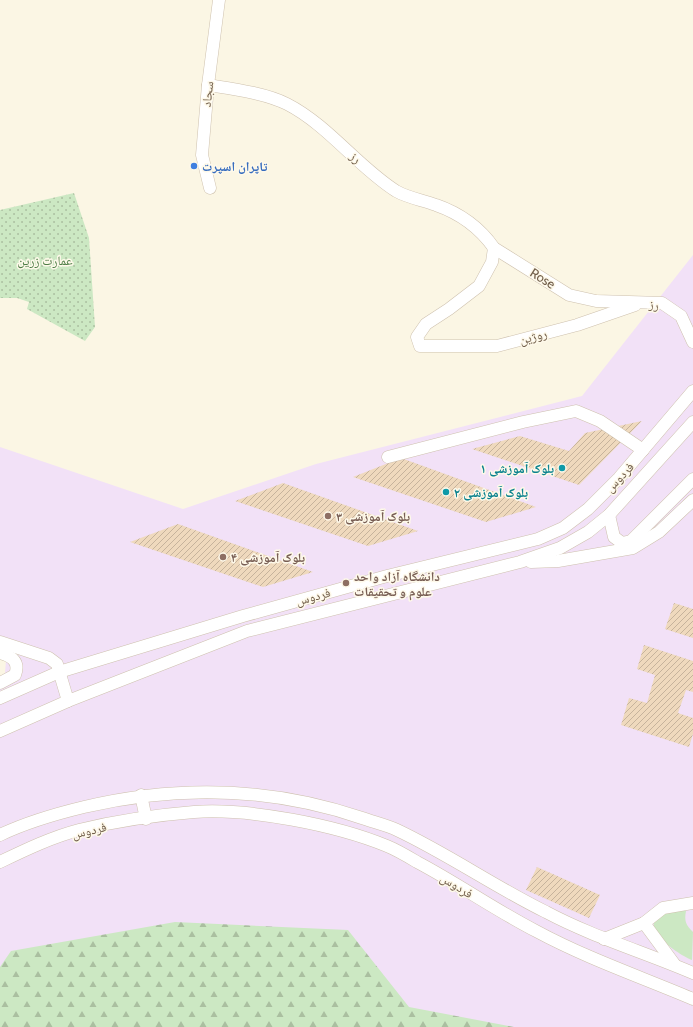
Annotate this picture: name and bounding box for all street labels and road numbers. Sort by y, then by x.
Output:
street label: سجاد [198,80,216,108]
street label: رز [346,147,365,167]
street label: Rose [527,264,559,292]
street label: رز [647,295,660,314]
street label: روژین [517,325,549,348]
street label: فردوس [601,459,638,496]
street label: فردوس [294,584,332,609]
street label: فردوس [70,818,108,843]
street label: فردوس [437,869,476,902]

